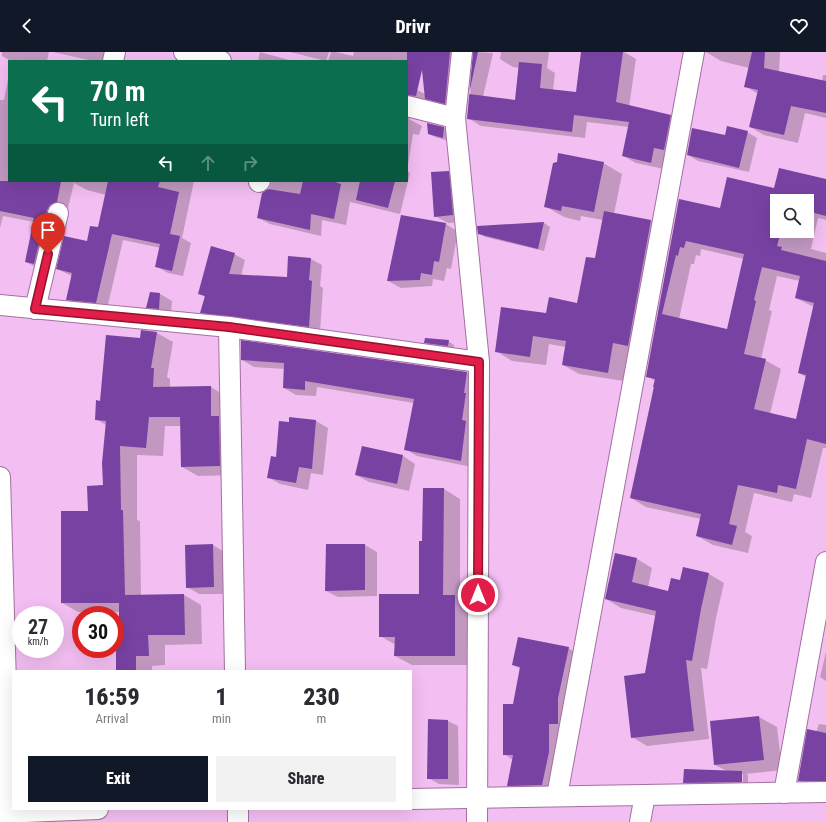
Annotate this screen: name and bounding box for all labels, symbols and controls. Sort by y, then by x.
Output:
icon: back [16,15,38,37]
icon: heart [788,15,810,37]
text: Drivr [395,16,431,37]
text: 70 m [90,75,146,108]
icon: left [24,76,76,128]
text: Turn left [90,109,149,130]
icon: left [155,152,177,174]
icon: ahead [197,152,219,174]
icon: right [239,152,261,174]
map controls [770,194,814,238]
button: search [770,194,814,238]
pin [31,213,65,254]
icon: arrive [37,219,59,241]
position arrow [457,574,499,616]
speed limit sign: 30 [72,606,124,658]
text: 27 [28,615,48,639]
text: km/h [28,636,48,647]
text: 16:59 [84,683,140,711]
text: 1 [215,683,228,711]
text: 230 [303,683,340,711]
text: Arrival [95,711,129,726]
text: min [212,711,231,726]
text: m [317,711,326,726]
button: Exit [28,756,208,802]
button: Share [216,756,396,802]

